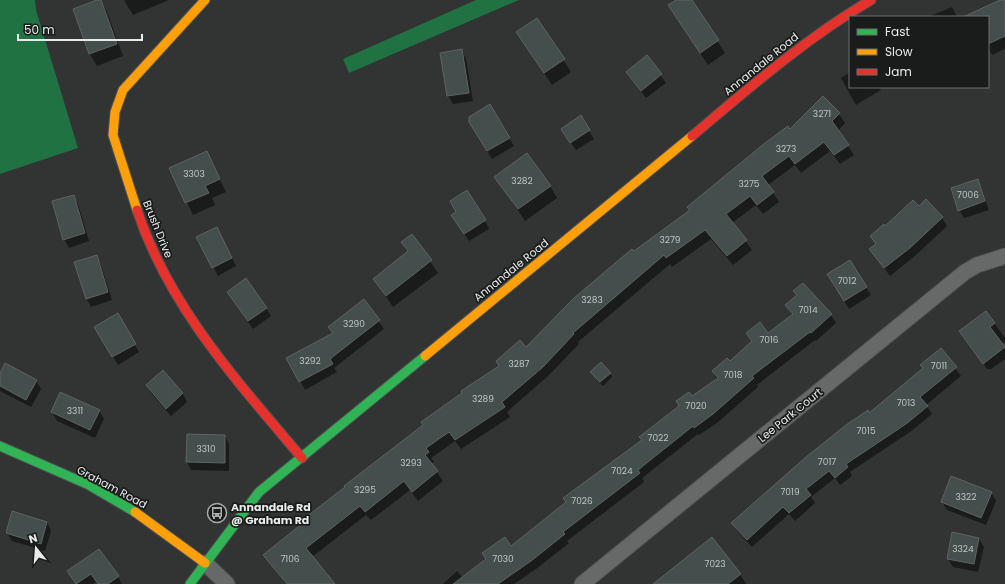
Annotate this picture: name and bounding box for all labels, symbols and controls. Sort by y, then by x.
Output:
scale bar [18,16,142,42]
legend [849,16,989,88]
text: 50 m [24,21,55,38]
text: Fast [885,23,910,40]
street label: Annandale Road [720,29,802,99]
text: Slow [885,43,913,60]
text: Jam [885,63,912,80]
house number: 3271 [813,108,831,120]
house number: 3273 [776,143,796,155]
house number: 3303 [183,168,205,180]
house number: 3282 [511,175,533,187]
house number: 3275 [738,178,760,190]
house number: 7006 [957,189,979,201]
street label: Brush Drive [139,198,177,261]
house number: 3279 [659,234,681,246]
street label: Annandale Road [470,235,552,305]
house number: 7012 [838,275,856,287]
house number: 3283 [581,294,603,306]
house number: 7014 [798,304,818,316]
house number: 3290 [343,318,365,330]
house number: 7016 [759,334,779,346]
house number: 3292 [299,355,321,367]
house number: 3287 [508,358,530,370]
house number: 7011 [931,360,947,372]
house number: 7018 [723,369,743,381]
street label: Lee Park Court [754,384,826,446]
house number: 3289 [472,393,494,405]
house number: 7013 [897,397,915,409]
house number: 7020 [685,400,707,412]
house number: 3311 [67,405,83,417]
house number: 7015 [856,425,876,437]
house number: 7022 [648,432,668,444]
house number: 3310 [196,443,216,455]
house number: 7017 [818,456,836,468]
house number: 3293 [400,457,422,469]
street label: Graham Road [74,462,150,512]
house number: 7024 [611,465,633,477]
house number: 3295 [354,484,376,496]
house number: 7019 [780,486,800,498]
house number: 3322 [956,491,976,503]
house number: 7026 [571,495,593,507]
place label: Annandale Rd @ Graham Rd [231,499,311,528]
bus stop icon: Annandale Rd @ Graham Rd [206,502,228,524]
north arrow [16,528,56,568]
text: N [27,530,39,547]
house number: 3324 [952,543,974,555]
house number: 7106 [280,553,300,565]
house number: 7030 [492,553,514,565]
house number: 7023 [704,558,726,570]

